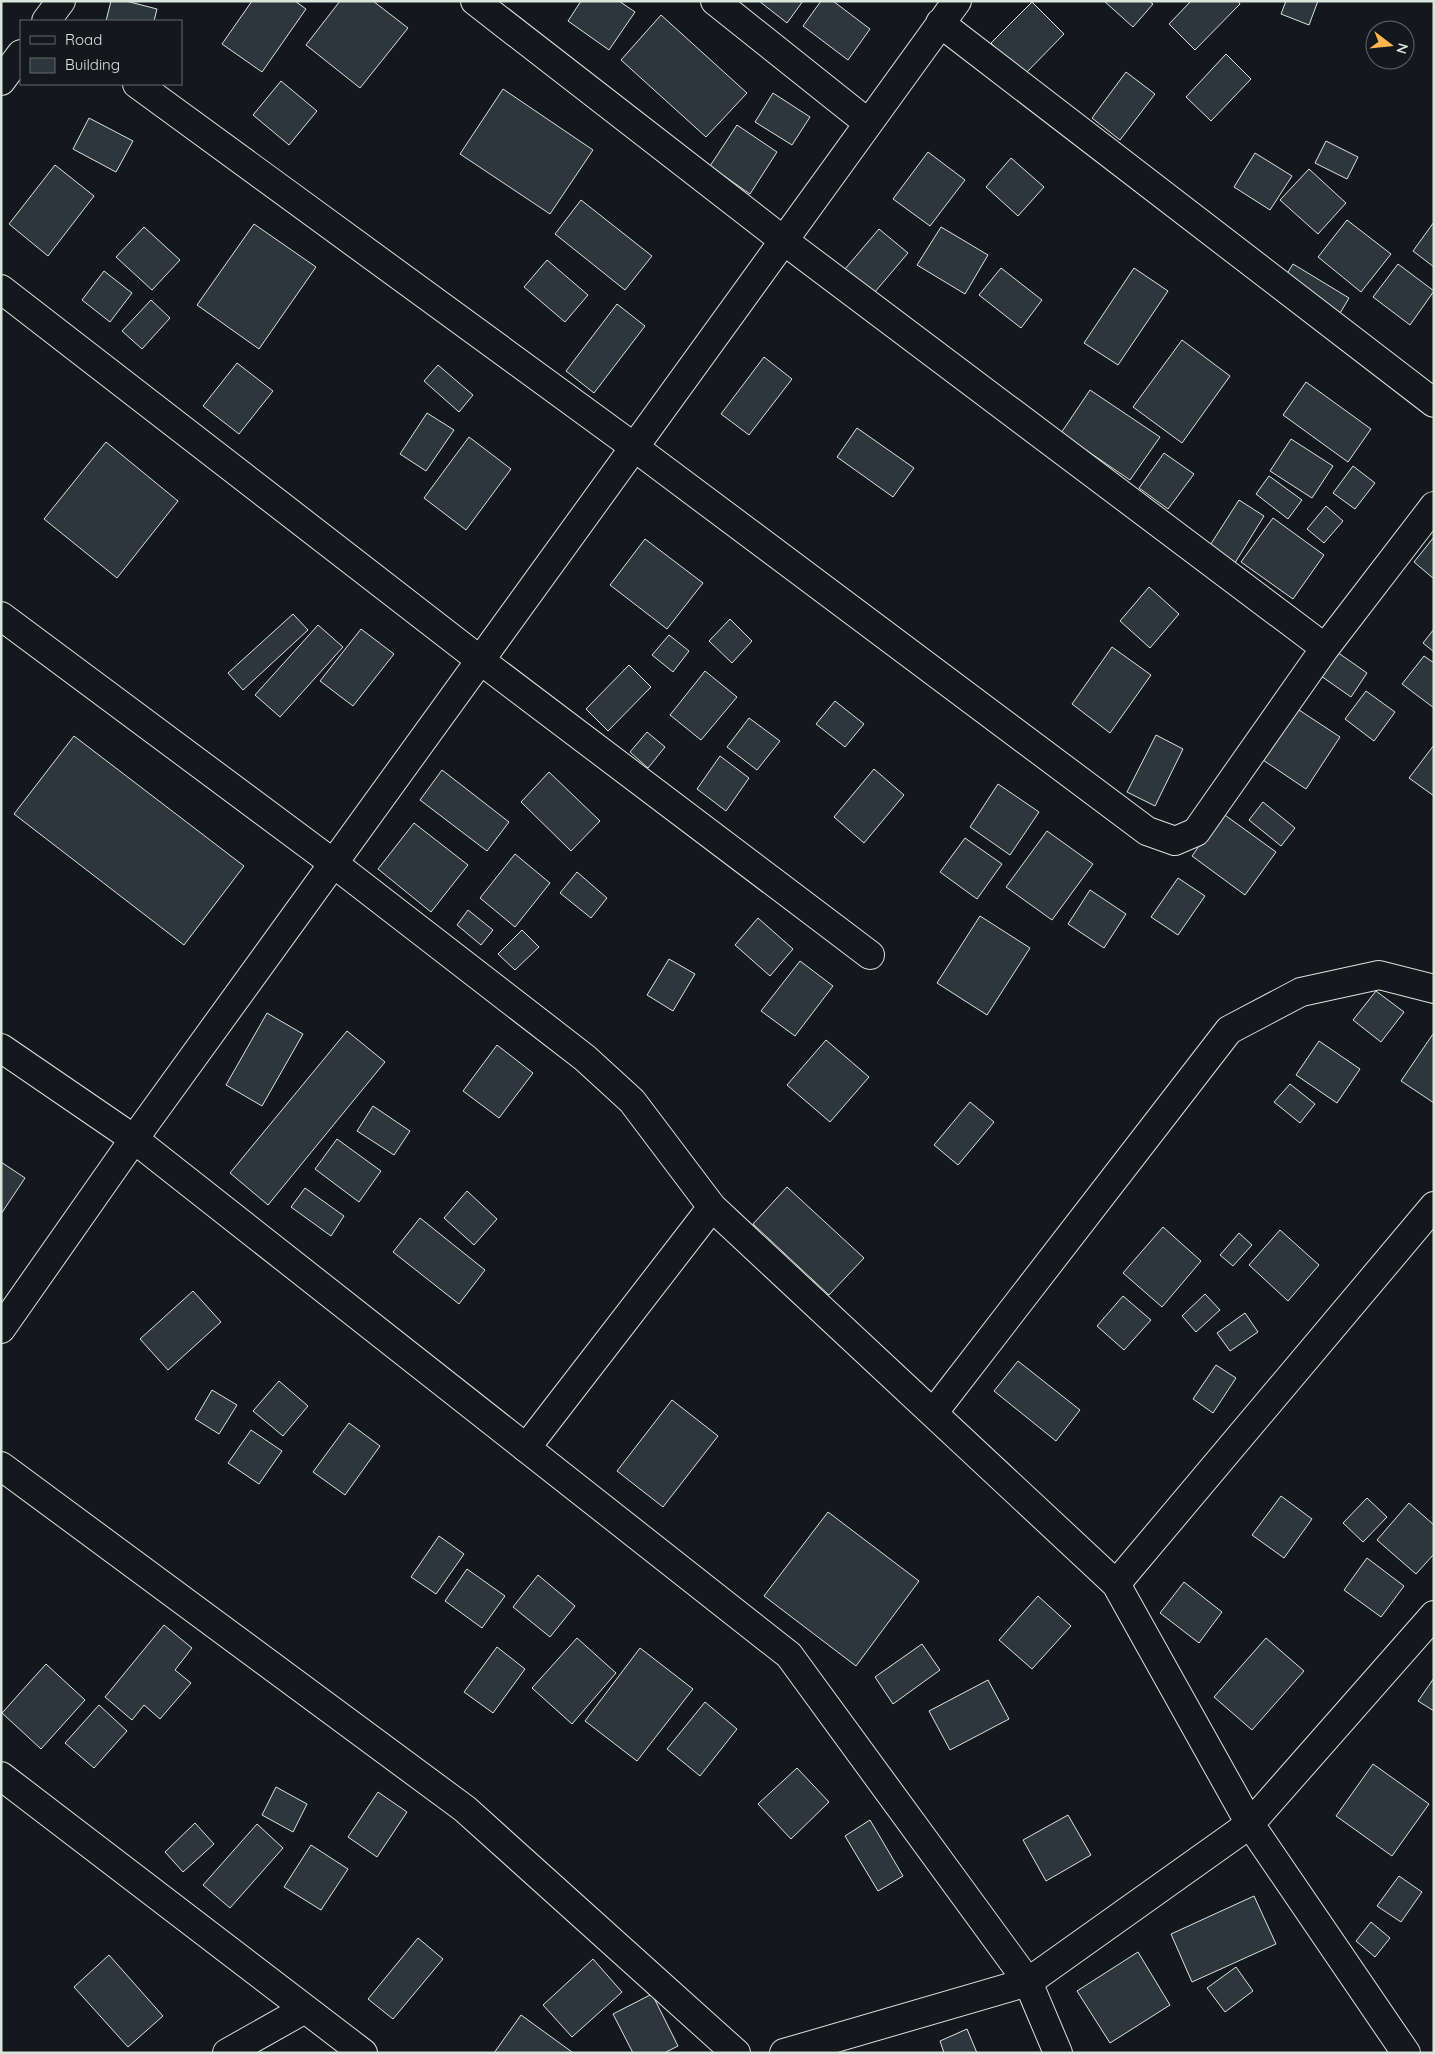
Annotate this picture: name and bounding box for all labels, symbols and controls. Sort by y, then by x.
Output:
legend [20,20,182,85]
north arrow [1365,20,1415,70]
text: Road [65,30,102,49]
text: N [1392,41,1413,56]
text: Building [65,55,120,74]

